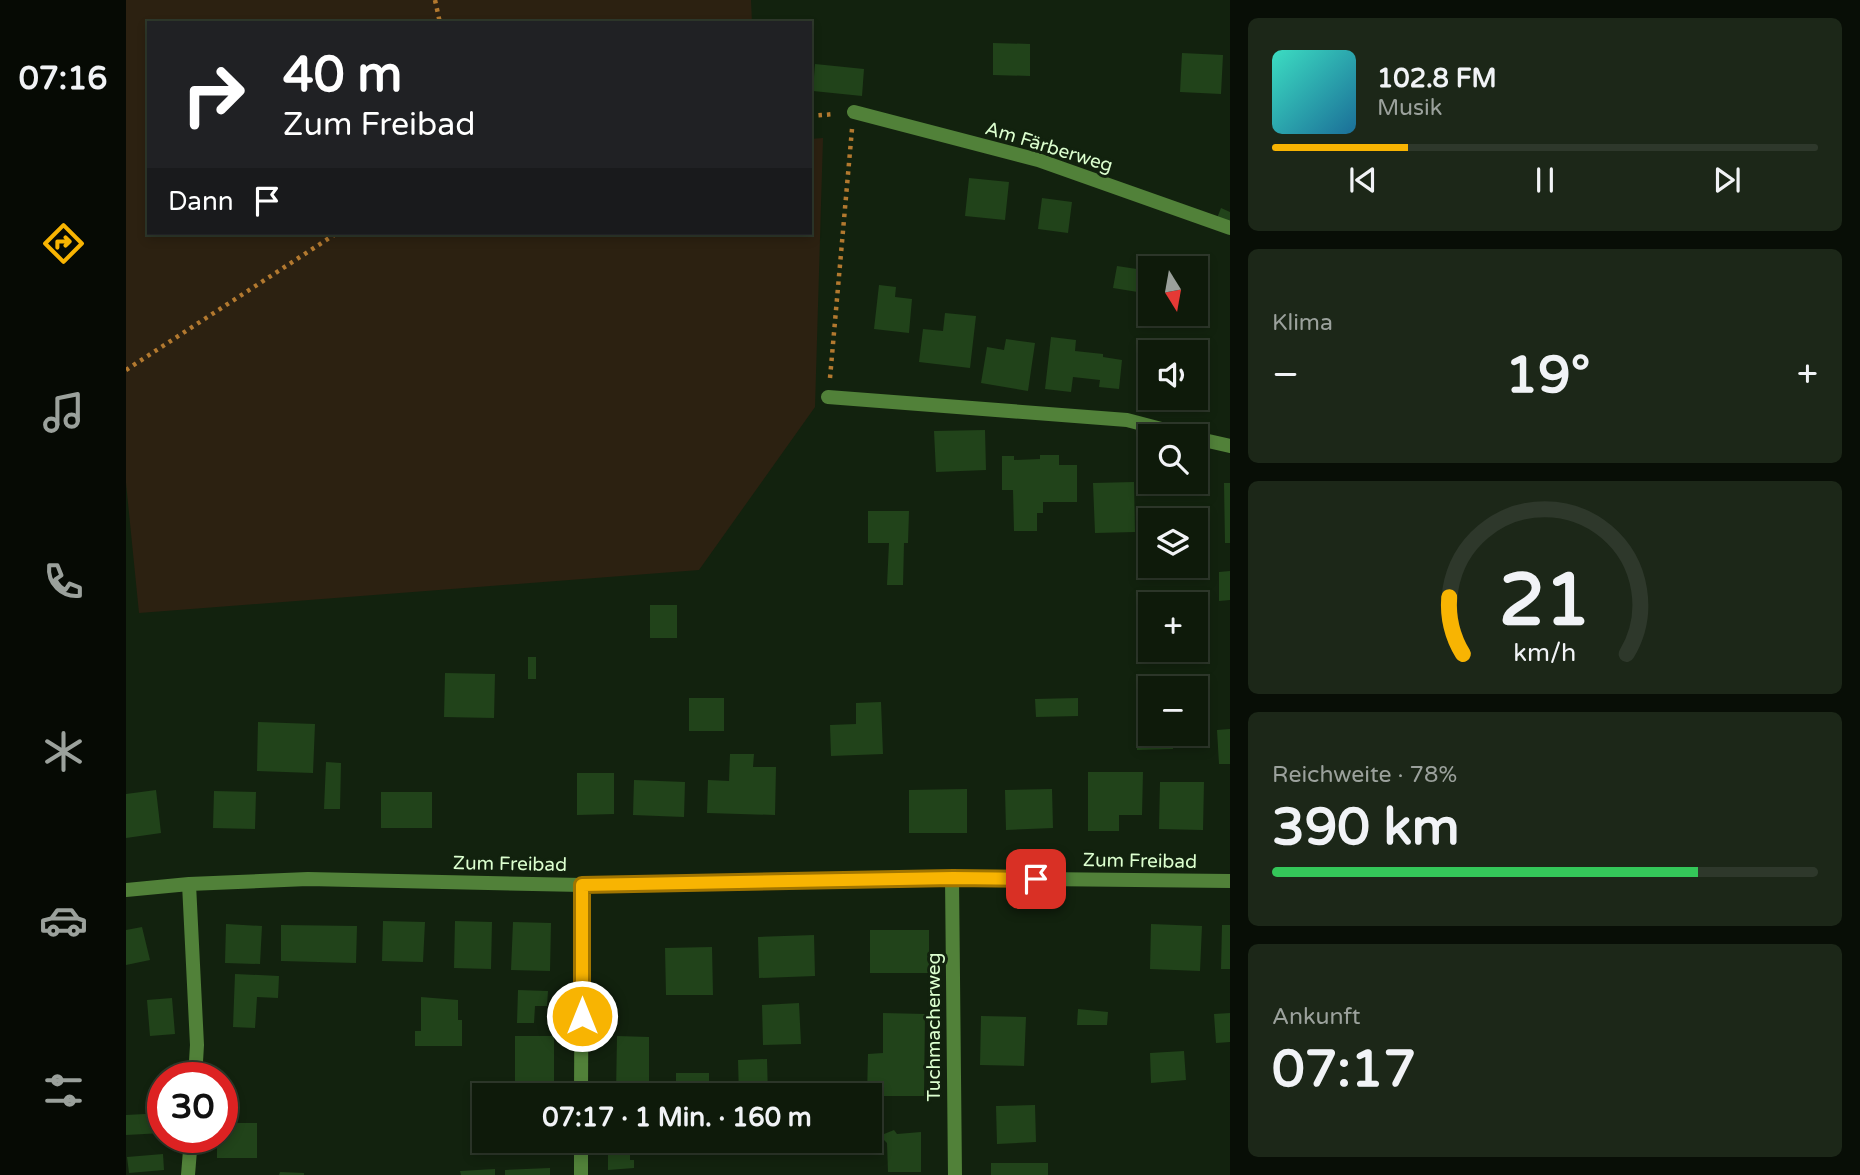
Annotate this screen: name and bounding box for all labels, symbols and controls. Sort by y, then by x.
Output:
text: 40 m [283,46,402,105]
icon: right [168,49,259,140]
text: 07:16 [19,60,107,98]
text: 102.8 FM [1377,63,1497,94]
text: Musik [1377,94,1442,122]
text: Zum Freibad [283,106,475,144]
street label: Am Färberweg [983,117,1115,177]
icon: previous [1344,161,1382,199]
icon: pause [1526,161,1564,199]
icon: next [1708,161,1746,199]
icon: arrive [248,182,286,220]
text: Dann [168,186,234,217]
icon: directions [39,219,88,268]
north arrow [1138,256,1208,326]
map controls [1138,256,1208,746]
text: Klima [1272,309,1333,337]
button: sound [1138,340,1208,410]
text: 19° [1505,344,1590,407]
text: − [1272,352,1299,398]
text: + [1797,352,1818,398]
icon: music [39,388,88,437]
button: search [1138,424,1208,494]
button: layers [1138,508,1208,578]
icon: phone [39,557,88,606]
text: 21 [1499,557,1591,645]
button: + [1138,592,1208,662]
text: km/h [1514,637,1576,667]
button: − [1138,676,1208,746]
icon: climate [39,727,88,776]
text: Reichweite · 78% [1272,761,1457,789]
text: 390 km [1272,796,1460,859]
pin [1006,849,1066,909]
street label: Zum Freibad [1083,849,1197,873]
street label: Zum Freibad [453,852,567,876]
icon: arrive [1017,860,1055,898]
icon: car [39,896,88,945]
street label: Tuchmacherweg [923,952,945,1102]
position arrow [545,979,619,1053]
text: Ankunft [1272,1003,1361,1031]
text: 07:17 [1272,1038,1416,1101]
speed limit sign: 30 [147,1062,238,1153]
icon: filters [39,1066,88,1115]
text: 07:17 · 1 Min. · 160 m [542,1102,812,1133]

